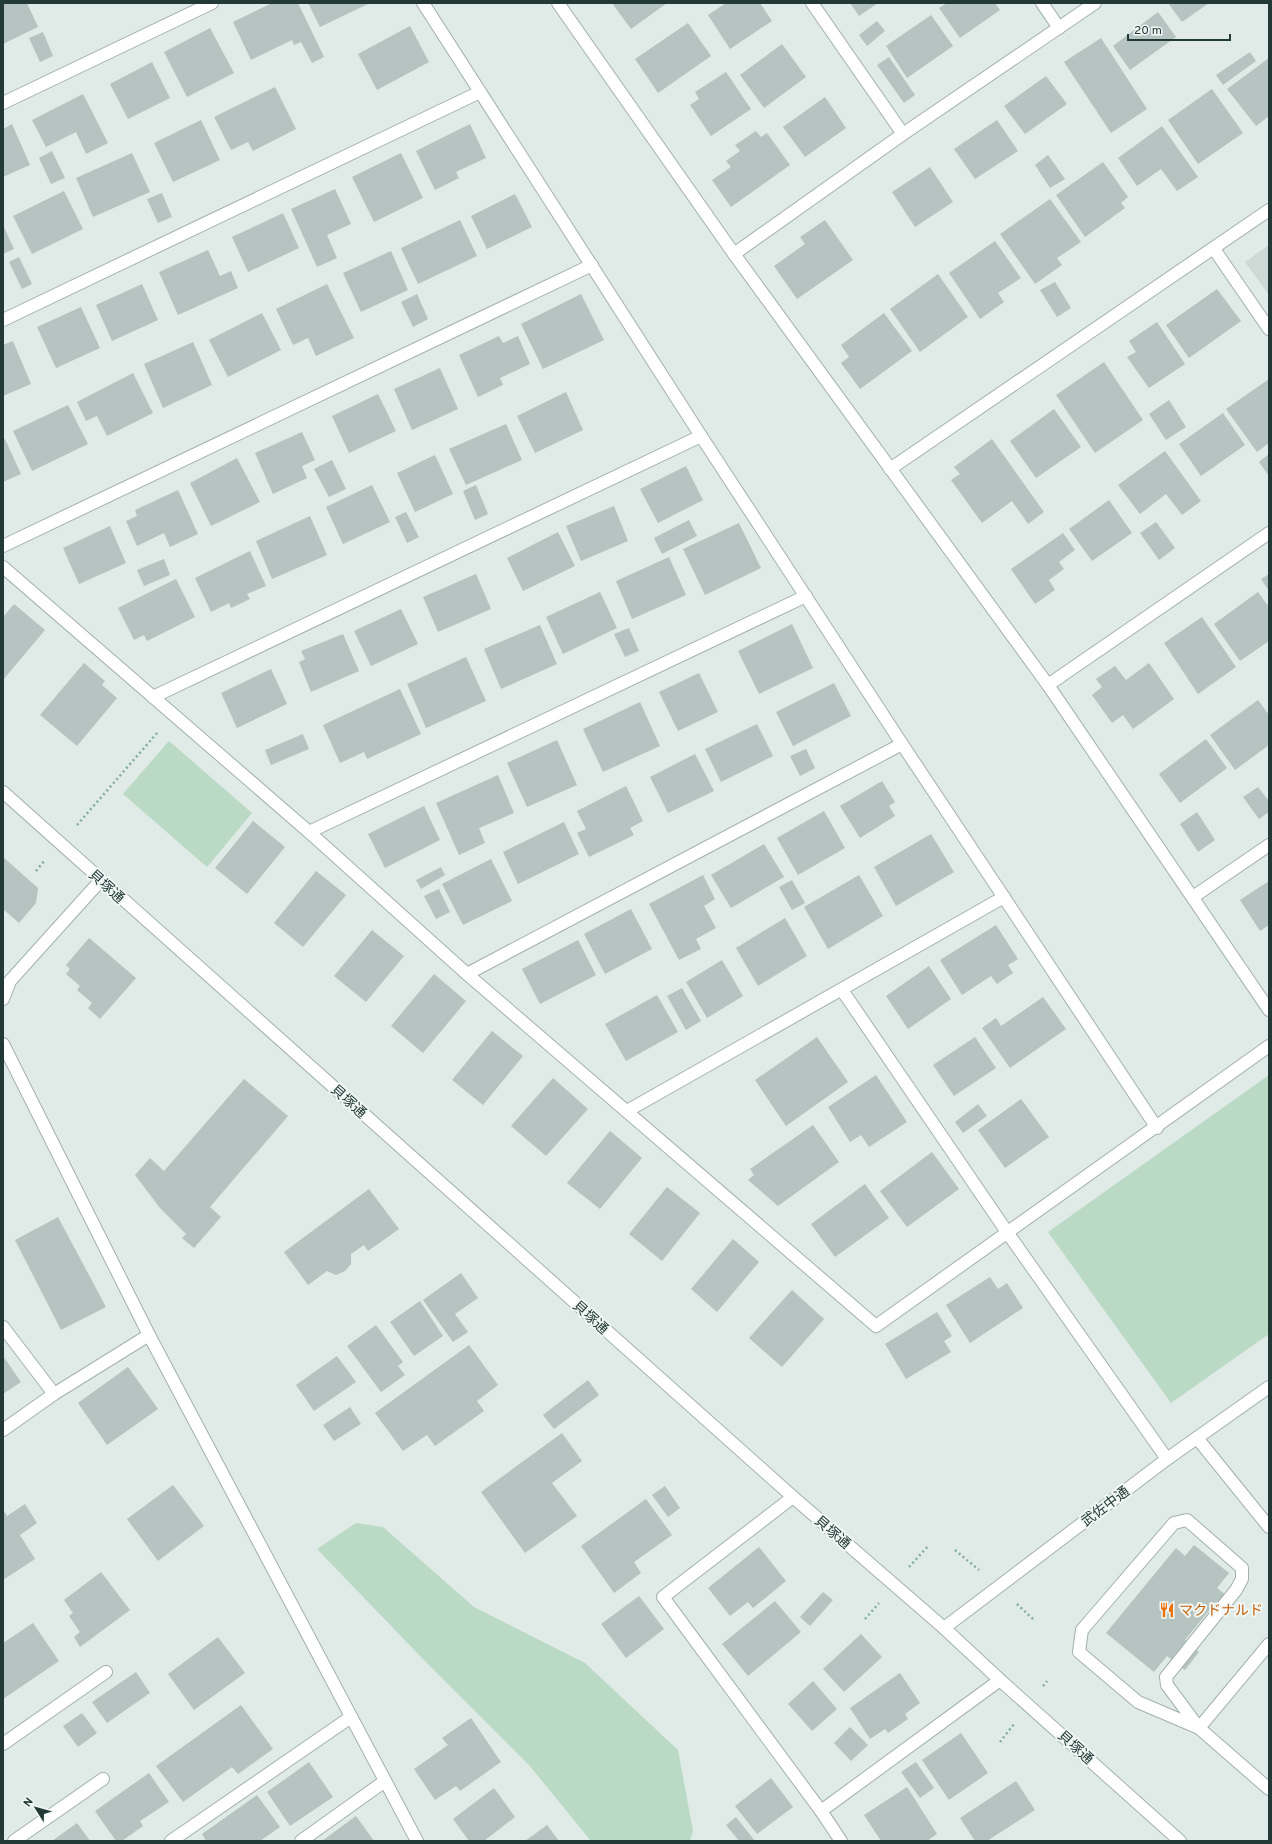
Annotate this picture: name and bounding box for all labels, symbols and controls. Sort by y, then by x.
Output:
scale bar [1128,16,1230,42]
text: 20 m [1134,23,1162,39]
street label: 貝塚通 [85,867,127,907]
street label: 貝塚通 [327,1082,369,1122]
street label: 貝塚通 [569,1298,611,1338]
street label: 武佐中通 [1078,1484,1133,1531]
street label: 貝塚通 [811,1513,853,1553]
restaurant icon: マクドナルド [1158,1601,1176,1619]
place label: マクドナルド [1179,1603,1263,1620]
street label: 貝塚通 [1054,1728,1096,1768]
north arrow [16,1788,56,1828]
text: N [21,1795,37,1810]

